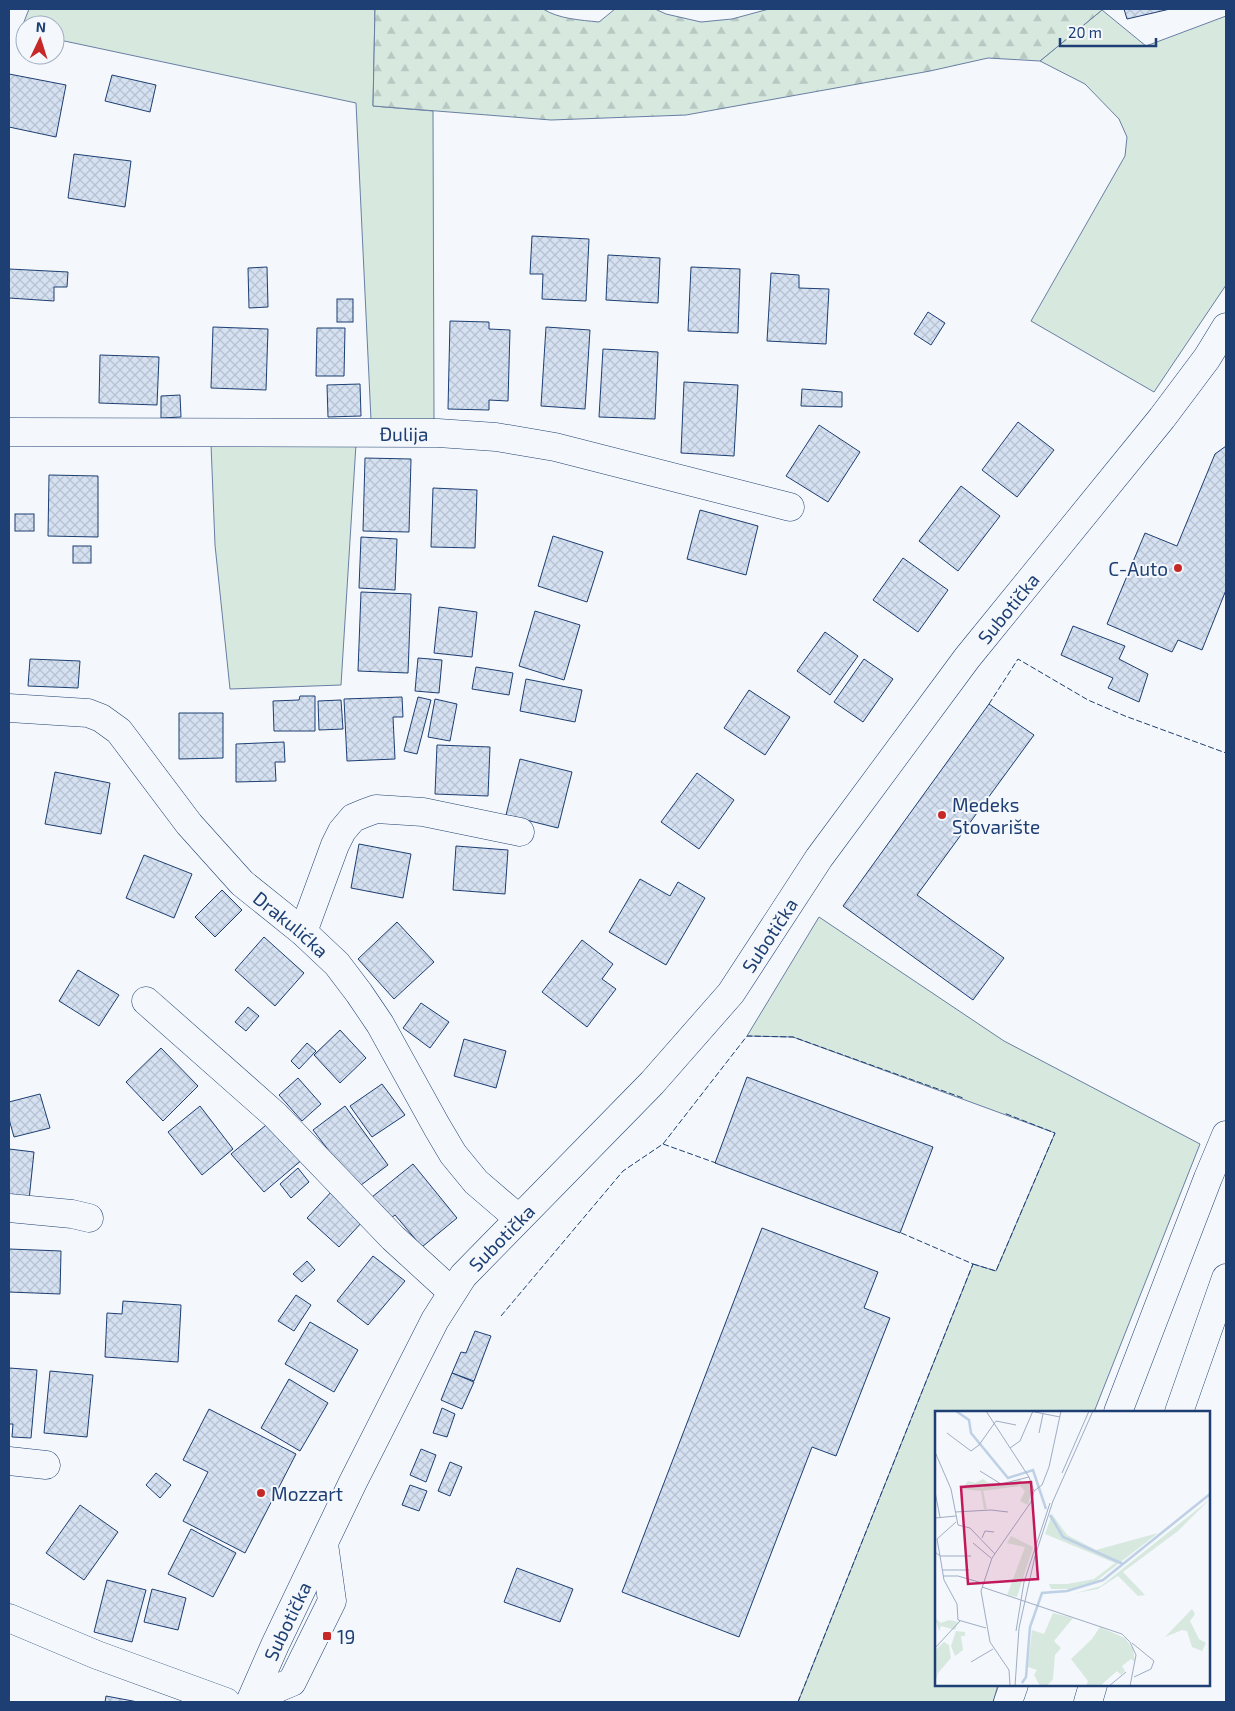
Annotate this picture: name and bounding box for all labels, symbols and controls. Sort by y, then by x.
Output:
north arrow [15,15,65,65]
scale bar [1060,15,1156,47]
text: N [35,18,47,35]
text: 20 m [1068,23,1102,41]
street label: Đulija [379,421,429,444]
place label: C-Auto [1108,557,1168,580]
marker: C-Auto [1172,562,1184,574]
street label: Subotička [972,568,1043,648]
place label: Medeks Stovarište [952,793,1040,838]
marker: Medeks Stovarište [936,809,948,821]
street label: Drakulićka [249,886,334,962]
street label: Subotička [736,893,802,977]
street label: Subotička [463,1199,539,1275]
inset map [935,1411,1210,1686]
place label: Mozzart [271,1482,343,1505]
marker: Mozzart [255,1487,267,1499]
street label: Subotička [258,1578,315,1664]
place label: 19 [337,1625,355,1648]
marker: 19 [321,1630,333,1642]

